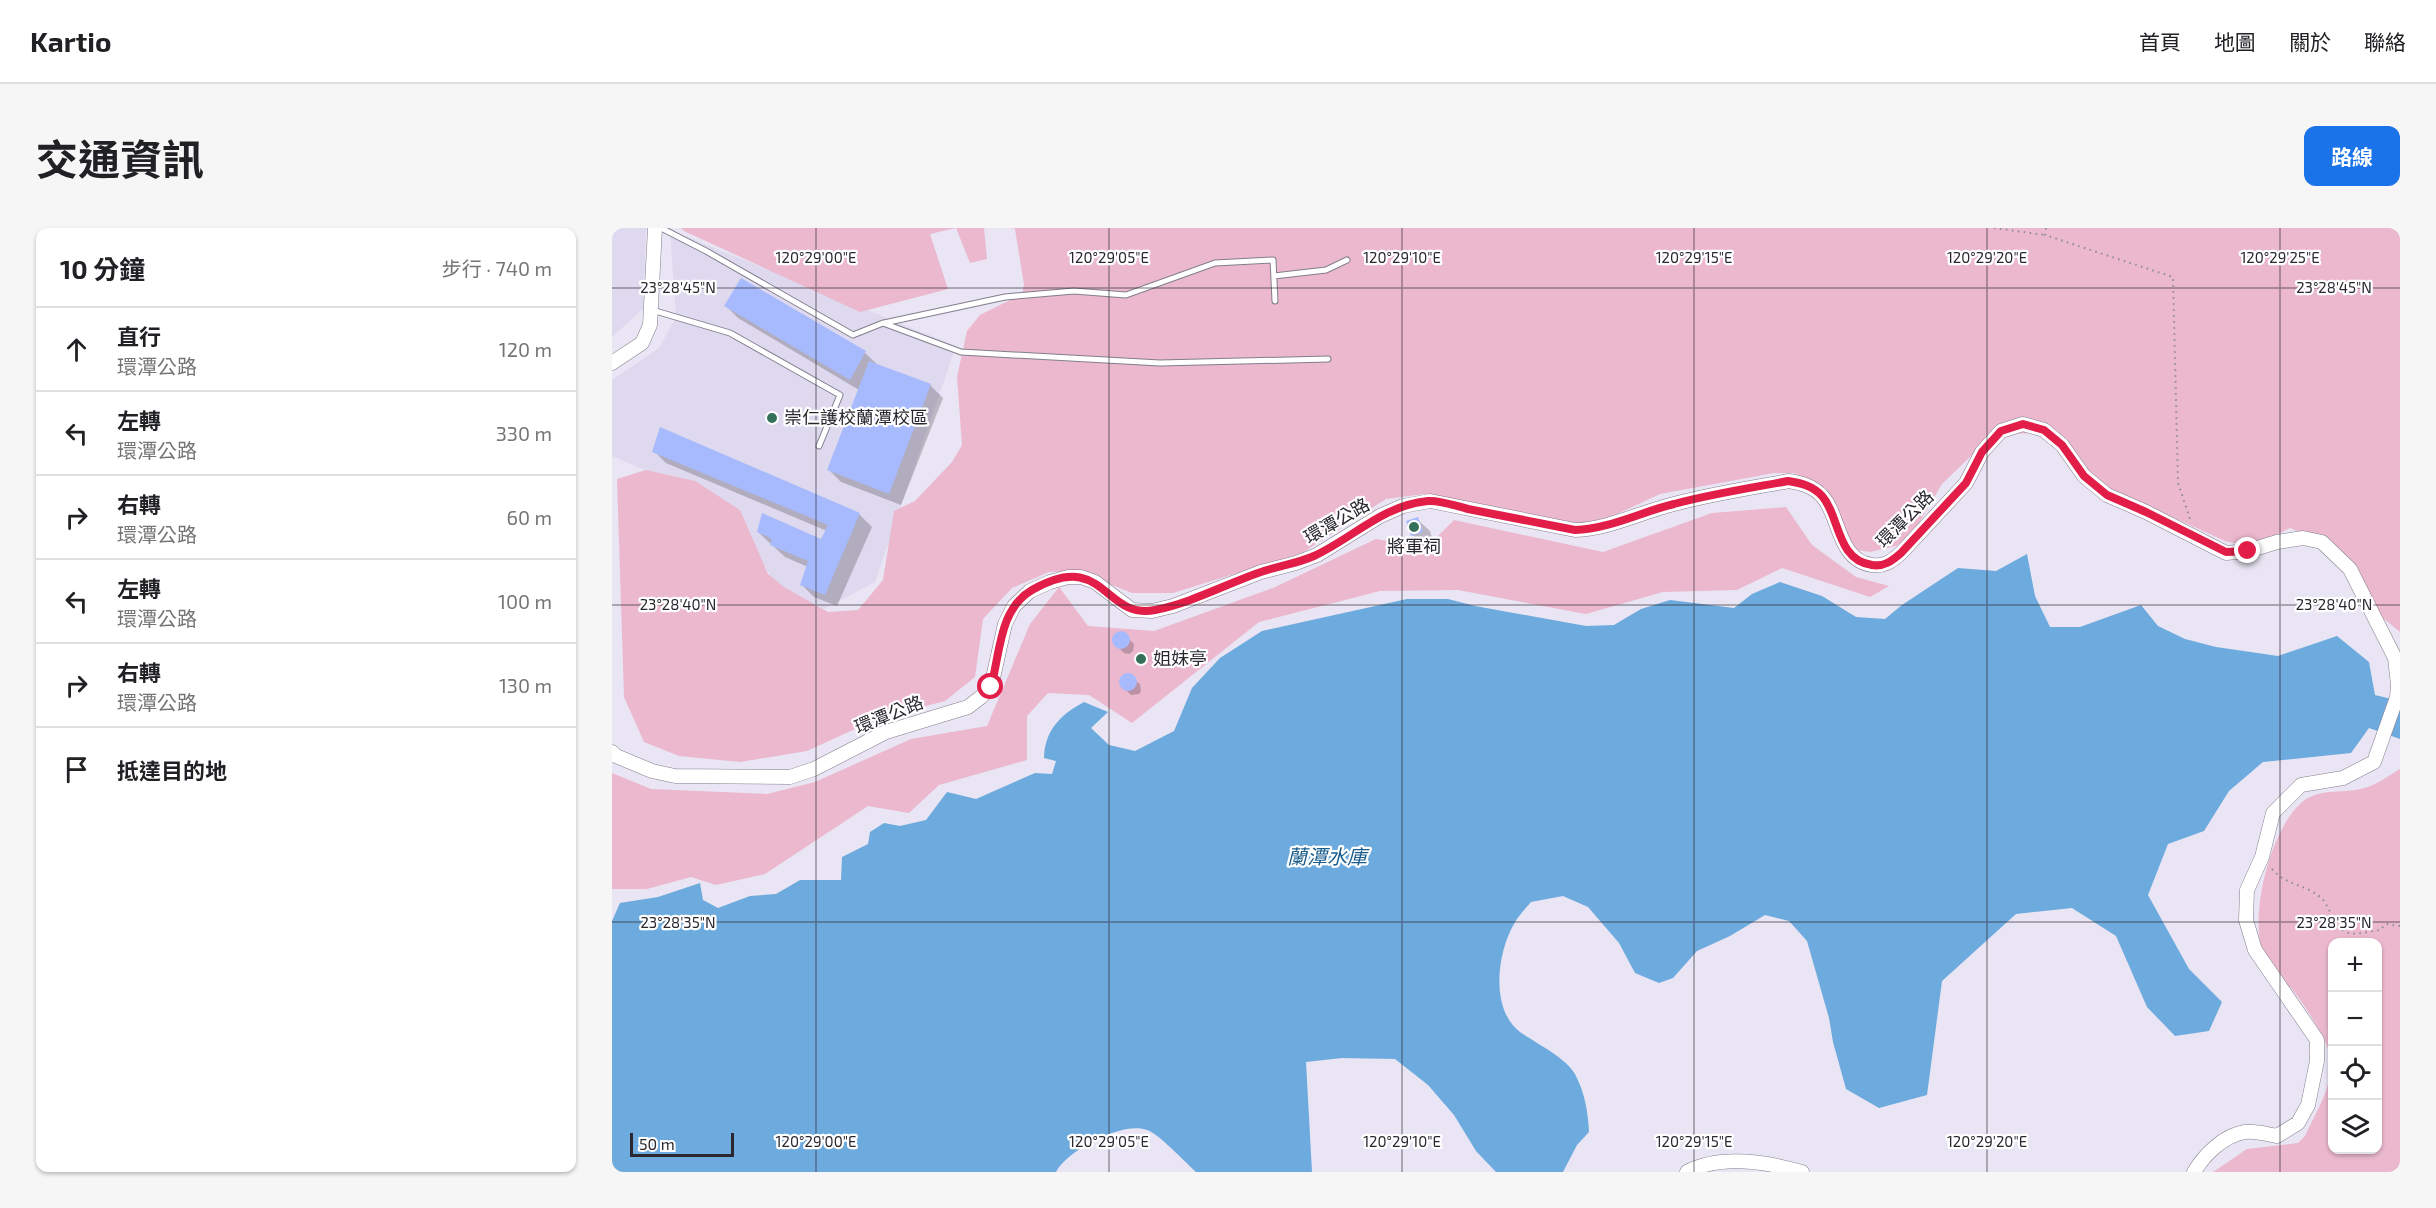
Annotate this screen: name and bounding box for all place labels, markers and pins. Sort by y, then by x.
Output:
place label: 崇仁護校蘭潭校區 [784,406,928,428]
marker: 崇仁護校蘭潭校區 [765,411,779,425]
marker: 將軍祠 [1407,520,1421,534]
place label: 將軍祠 [1387,535,1441,557]
place label: 姐妹亭 [1153,647,1207,669]
marker: 姐妹亭 [1134,652,1148,666]

